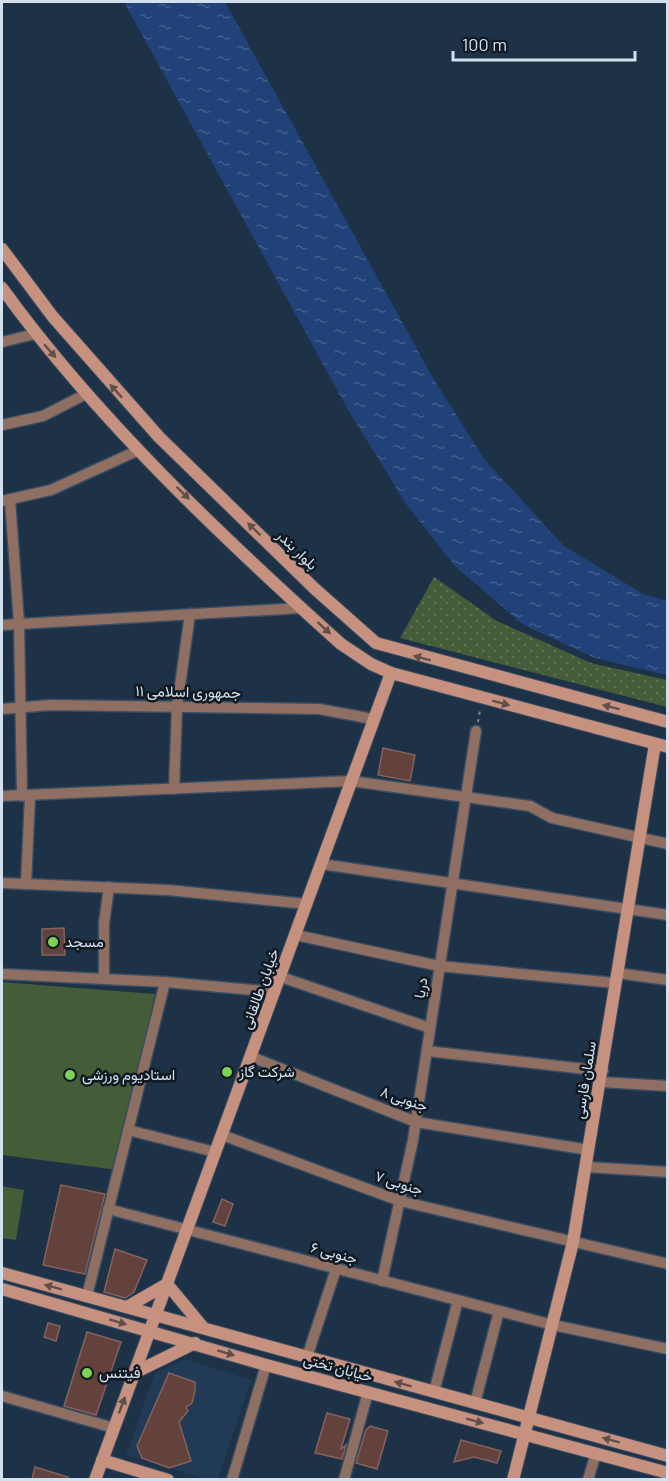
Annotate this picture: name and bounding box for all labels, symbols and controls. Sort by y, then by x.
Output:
scale bar [453,24,634,62]
text: 100 m [462,33,507,55]
one-way arrow [43,343,56,359]
one-way arrow [110,384,123,399]
one-way arrow [176,486,190,500]
one-way arrow [247,523,261,537]
street label: بلوار بندر [272,525,322,574]
one-way arrow [316,621,331,634]
one-way arrow [413,652,431,662]
street label: جمهوری اسلامی ۱۱ [135,681,241,703]
one-way arrow [492,699,510,708]
one-way arrow [602,702,620,711]
place label: مسجد [65,932,104,951]
marker: مسجد [46,935,60,949]
street label: خیابان طالقانی [236,946,284,1032]
street label: دریا [409,976,432,1000]
street label: سلمان فارسی [569,1039,601,1120]
place label: شرکت گاز [238,1062,295,1081]
place label: استادیوم ورزشی [82,1065,175,1085]
marker: شرکت گاز [220,1065,234,1079]
marker: استادیوم ورزشی [63,1068,77,1082]
street label: ۸ جنوبی [377,1082,431,1116]
street label: ۷ جنوبی [373,1166,425,1200]
street label: ۶ جنوبی [308,1237,360,1269]
one-way arrow [44,1282,62,1291]
one-way arrow [109,1318,127,1327]
one-way arrow [217,1349,235,1358]
street label: خیابان تختی [301,1349,375,1387]
place label: فیتنس [99,1363,141,1383]
marker: فیتنس [80,1366,94,1380]
one-way arrow [394,1378,412,1388]
one-way arrow [118,1396,128,1414]
one-way arrow [466,1417,484,1426]
one-way arrow [602,1435,620,1444]

